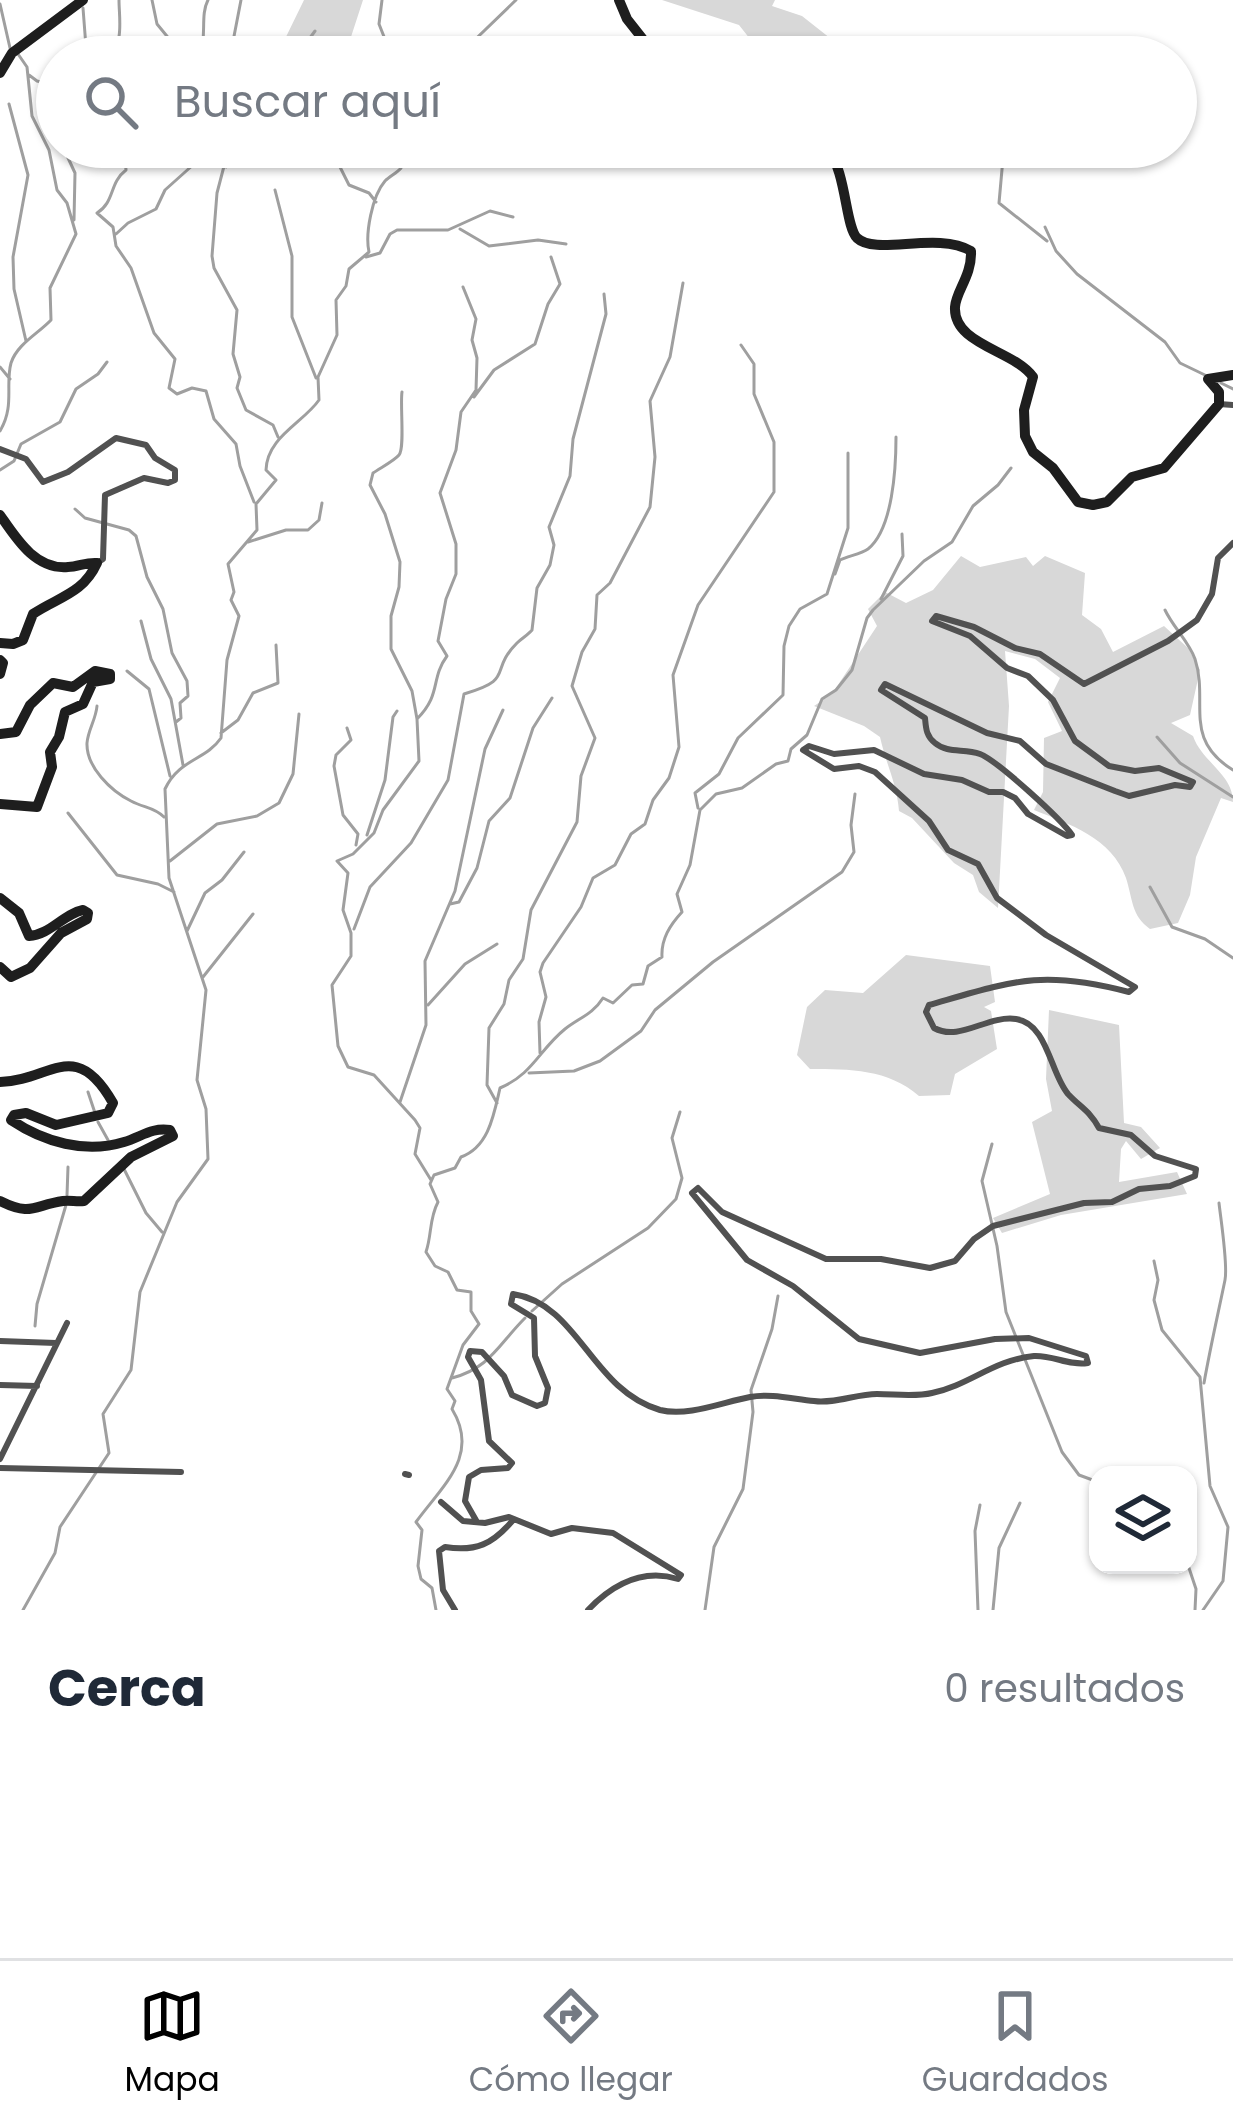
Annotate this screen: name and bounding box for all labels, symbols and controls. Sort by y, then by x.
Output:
search box [36,36,1197,168]
icon: search [78,69,144,135]
text: Buscar aquí [174,70,441,133]
map controls [1089,1466,1197,1574]
button: layers [1089,1466,1197,1574]
text: Cerca [48,1652,206,1724]
text: 0 resultados [944,1661,1185,1716]
tab: Mapa [124,1983,220,2105]
tab: Cómo llegar [469,1983,673,2105]
tab: Guardados [922,1983,1109,2105]

